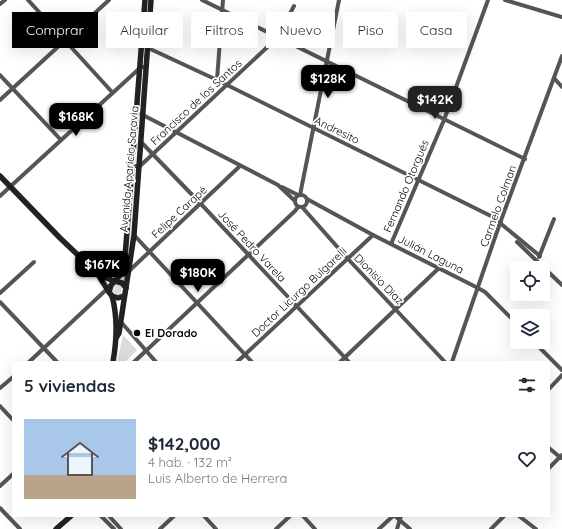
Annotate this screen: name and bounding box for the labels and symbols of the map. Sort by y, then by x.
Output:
street label: Francisco de los Santos [147,56,245,148]
pin: $128K [300,65,356,99]
pin: $142K [407,86,463,120]
pin: $168K [48,103,104,137]
street label: Avenida Aparicio Saravia [116,105,142,233]
street label: Andresito [312,113,362,147]
street label: Fernando Otorgués [380,137,432,235]
street label: Carmelo Colman [477,163,519,249]
street label: Felipe Carapé [148,183,210,241]
street label: José Pedro Varela [215,207,289,285]
street label: Julián Laguna [396,231,466,277]
street label: Doctor Licurgo Bulgarelli [248,244,350,340]
pin: $167K [74,251,130,285]
street label: Dionisio Diaz [351,251,407,307]
pin: $180K [170,259,226,293]
place label: El Dorado [145,326,198,340]
marker: El Dorado [132,328,142,338]

